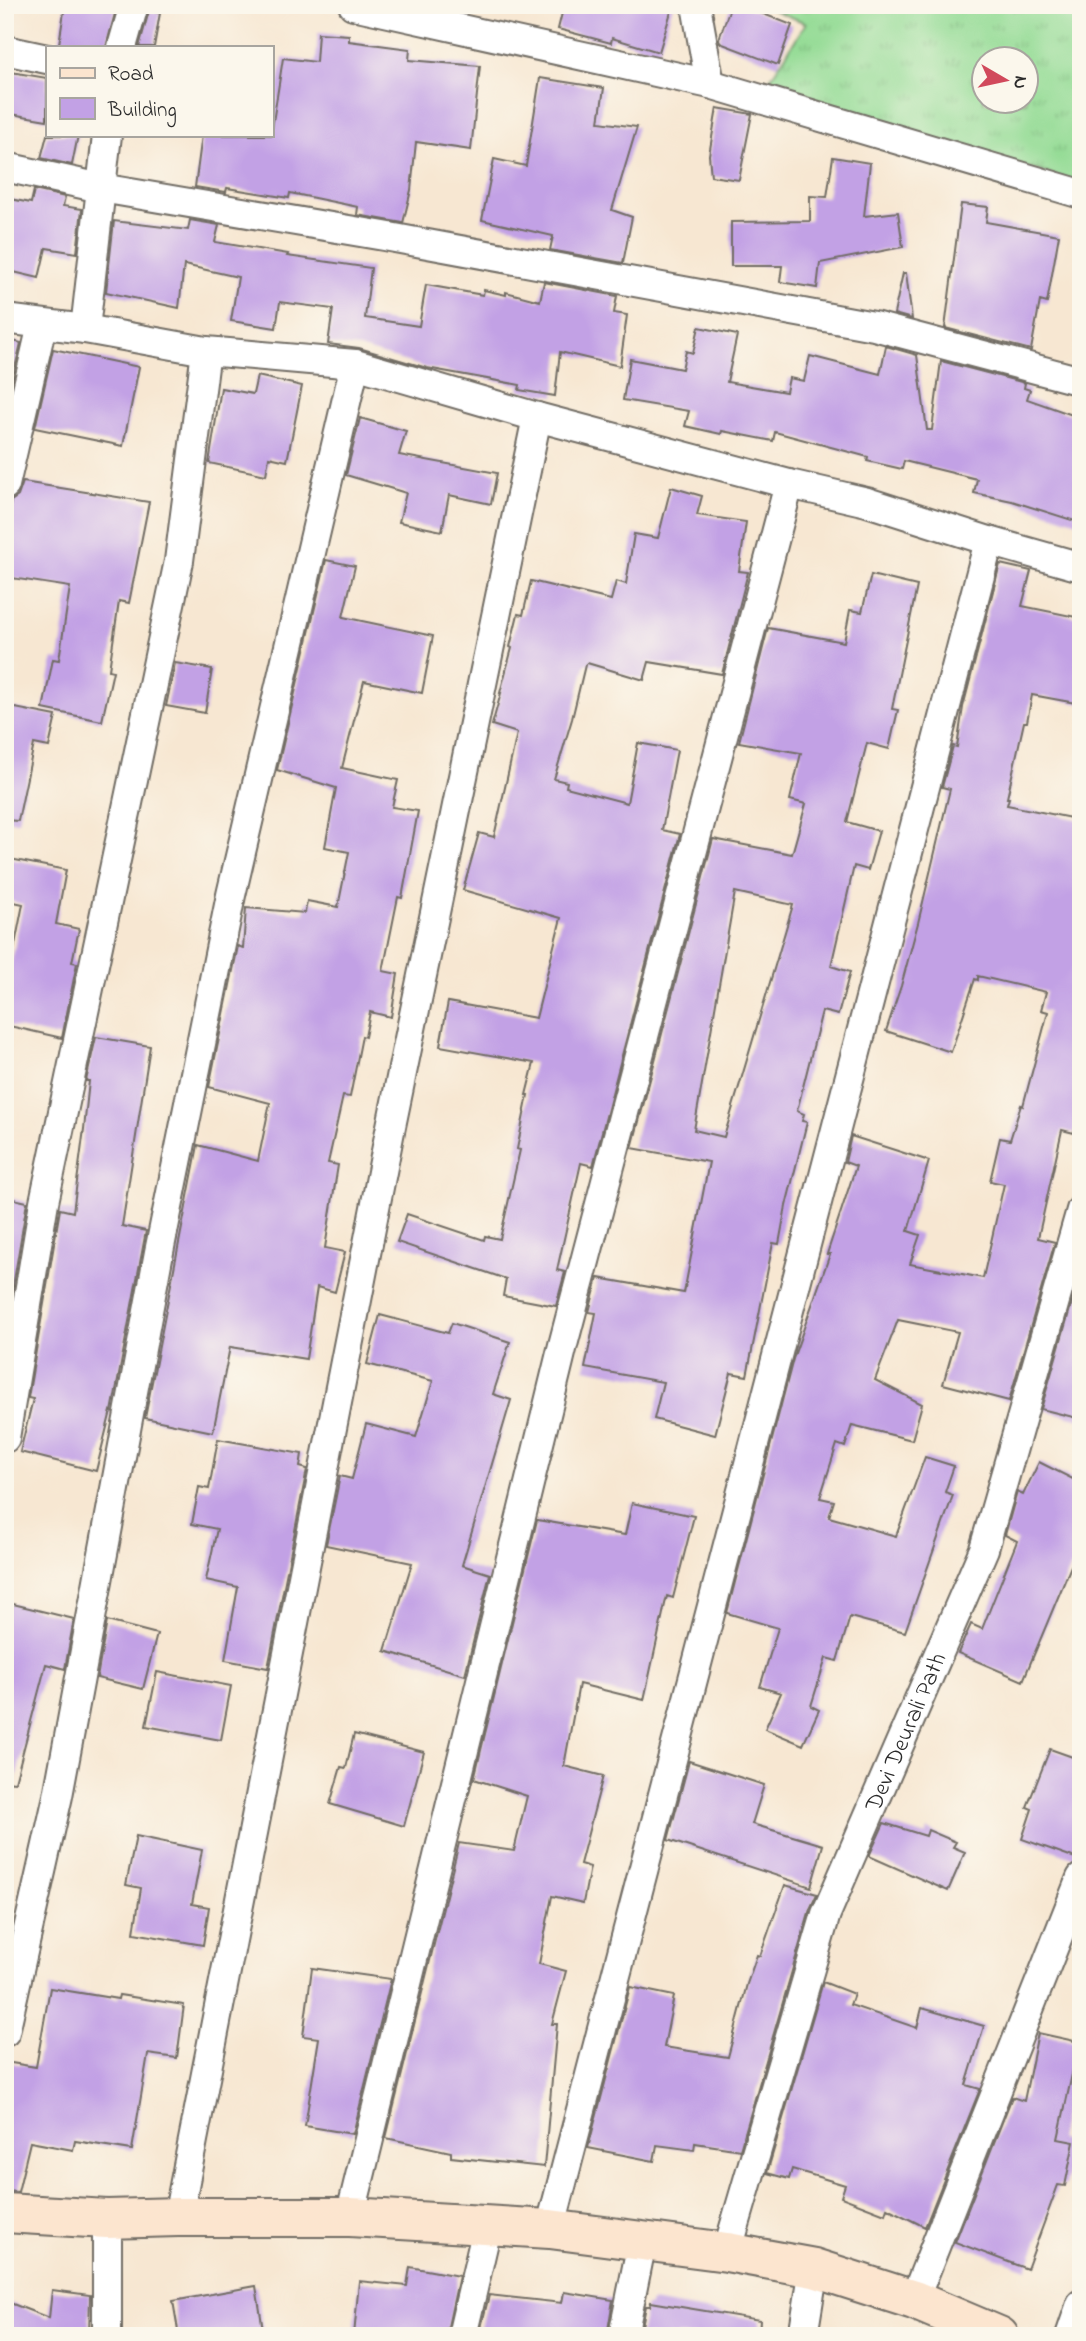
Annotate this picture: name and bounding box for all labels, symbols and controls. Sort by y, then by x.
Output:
legend [46,46,273,136]
north arrow [970,46,1040,116]
text: Road [108,60,154,90]
text: N [1005,74,1034,91]
text: Building [107,96,177,128]
street label: Devi Deurali Path [857,1648,957,1818]

